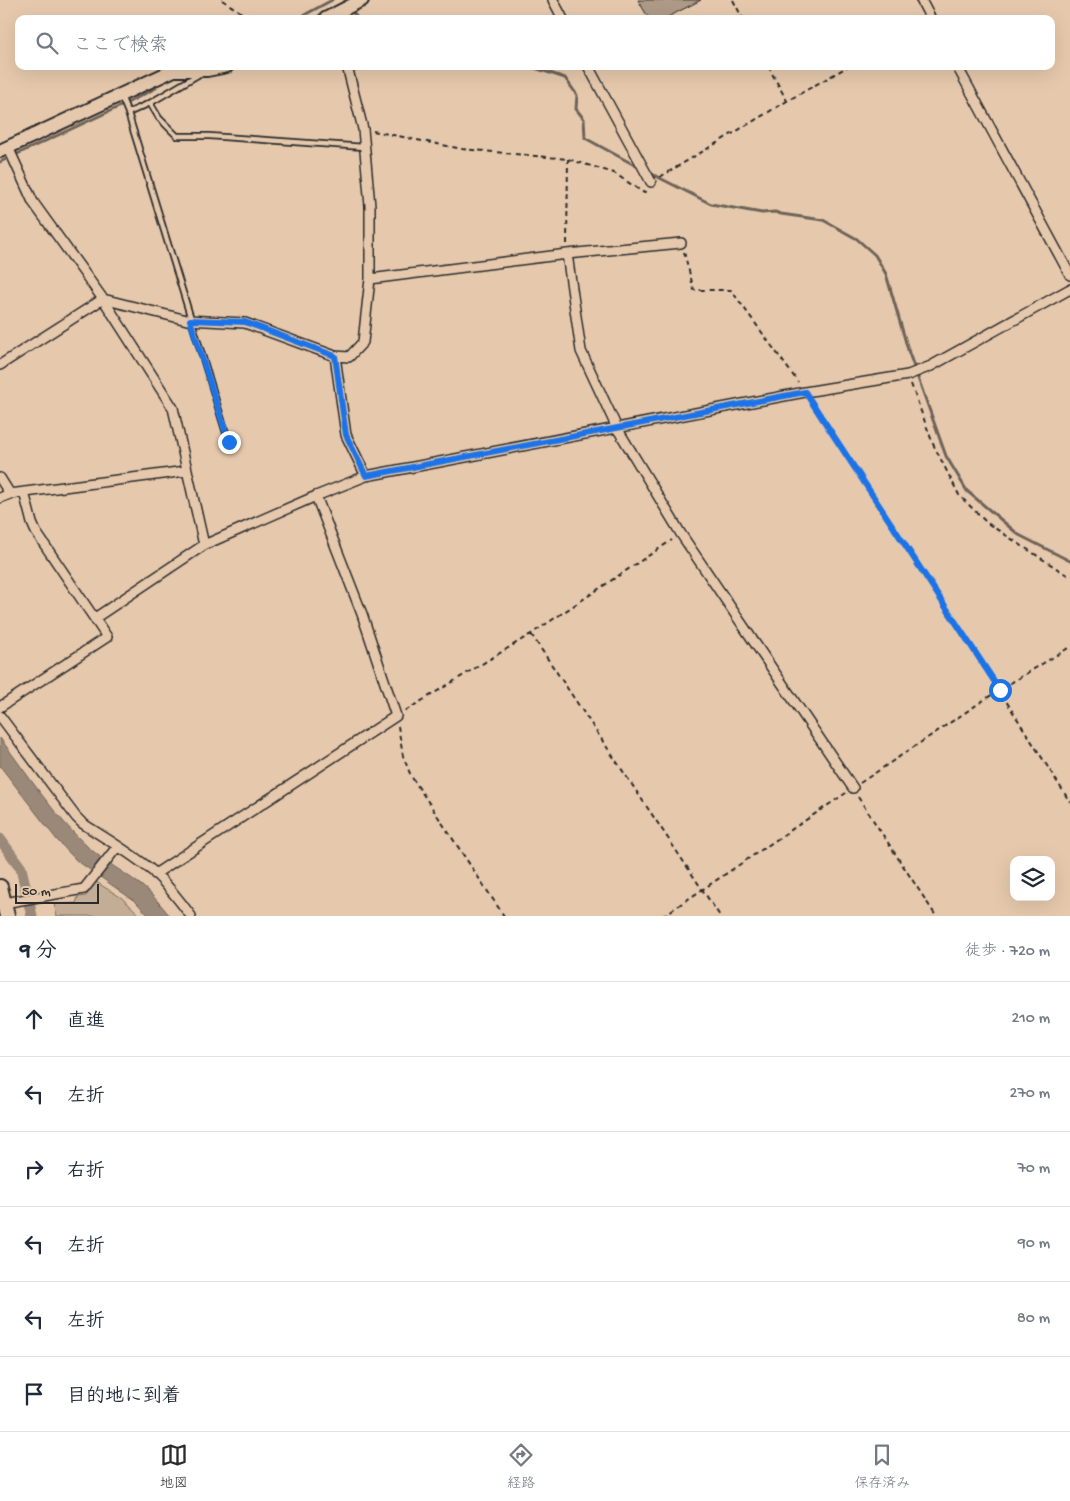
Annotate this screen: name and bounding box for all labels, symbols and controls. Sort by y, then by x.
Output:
search box [15,15,1055,70]
icon: search [33,29,61,57]
text: ここで検索 [73,35,168,58]
route end [218,431,241,454]
route start [989,679,1012,702]
map controls [1010,856,1055,901]
button: layers [1010,856,1055,901]
scale bar [15,881,99,904]
text: 50 m [22,884,51,901]
text: 9 分 [20,940,57,965]
text: 徒歩 · 720 m [965,943,1050,962]
icon: ahead [20,1005,48,1033]
text: 210 m [1011,1010,1050,1029]
text: 直進 [67,1011,105,1034]
icon: left [20,1080,48,1108]
text: 270 m [1010,1085,1050,1104]
text: 左折 [67,1086,105,1109]
icon: right [20,1155,48,1183]
text: 70 m [1017,1160,1050,1179]
text: 右折 [67,1161,105,1184]
icon: left [20,1230,48,1258]
text: 90 m [1018,1235,1050,1254]
text: 左折 [67,1236,105,1259]
icon: left [20,1305,48,1333]
text: 80 m [1017,1310,1050,1329]
text: 左折 [67,1311,105,1334]
icon: arrive [20,1380,48,1408]
text: 目的地に到着 [67,1386,181,1409]
tab: 地図 [160,1441,188,1493]
tab: 経路 [507,1441,535,1493]
tab: 保存済み [854,1441,910,1493]

